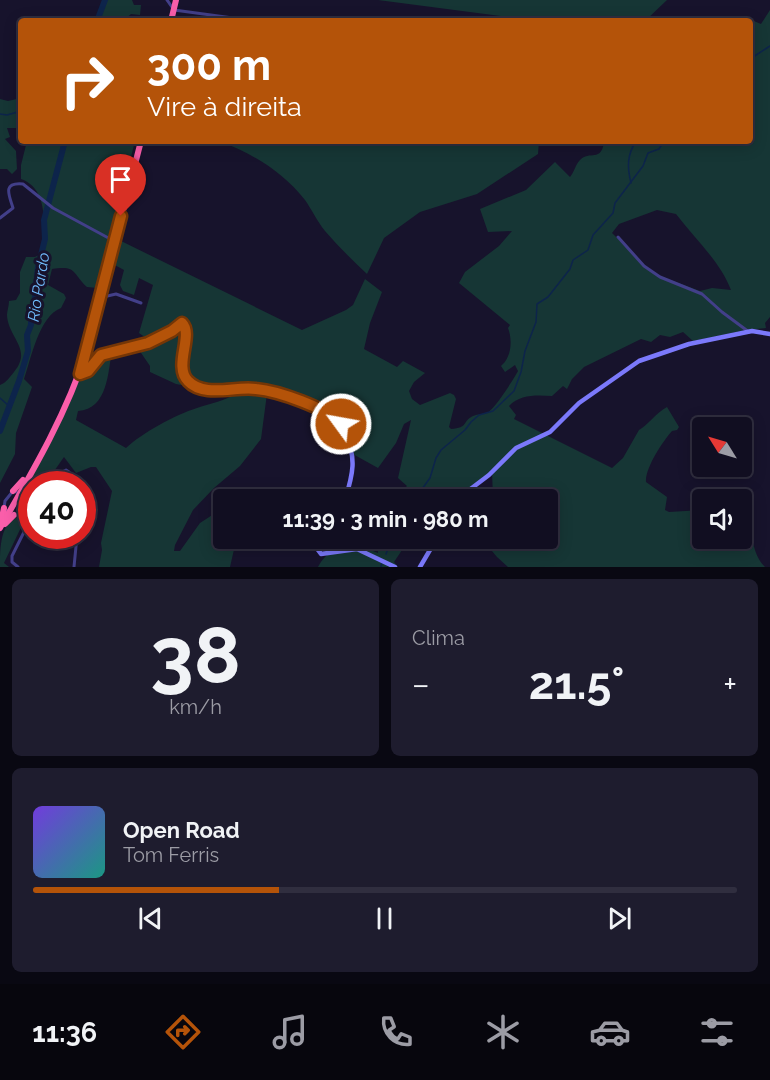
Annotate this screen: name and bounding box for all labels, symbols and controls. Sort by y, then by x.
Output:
text: 300 m [147,41,271,90]
icon: right [48,42,126,120]
text: Vire à direita [147,91,302,122]
pin [95,154,146,216]
icon: arrive [104,163,137,196]
water label: Rio Pardo [24,251,53,323]
position arrow [309,392,373,456]
north arrow [692,417,752,477]
map controls [692,417,752,549]
speed limit sign: 40 [18,471,96,549]
button: sound [692,489,752,549]
text: 11:39 · 3 min · 980 m [283,506,488,532]
text: 38 [150,610,241,701]
text: Clima [412,626,465,650]
text: 21.5° [529,657,624,710]
text: − [412,665,430,704]
text: + [723,665,737,704]
text: km/h [169,695,222,719]
text: Open Road [123,817,240,843]
text: Tom Ferris [123,843,219,867]
icon: previous [134,902,167,935]
icon: pause [368,902,401,935]
icon: next [603,902,636,935]
icon: directions [162,1011,204,1053]
icon: music [269,1011,311,1053]
icon: phone [375,1011,417,1053]
icon: climate [482,1011,524,1053]
icon: car [589,1011,631,1053]
icon: filters [696,1011,738,1053]
text: 11:36 [32,1017,97,1048]

